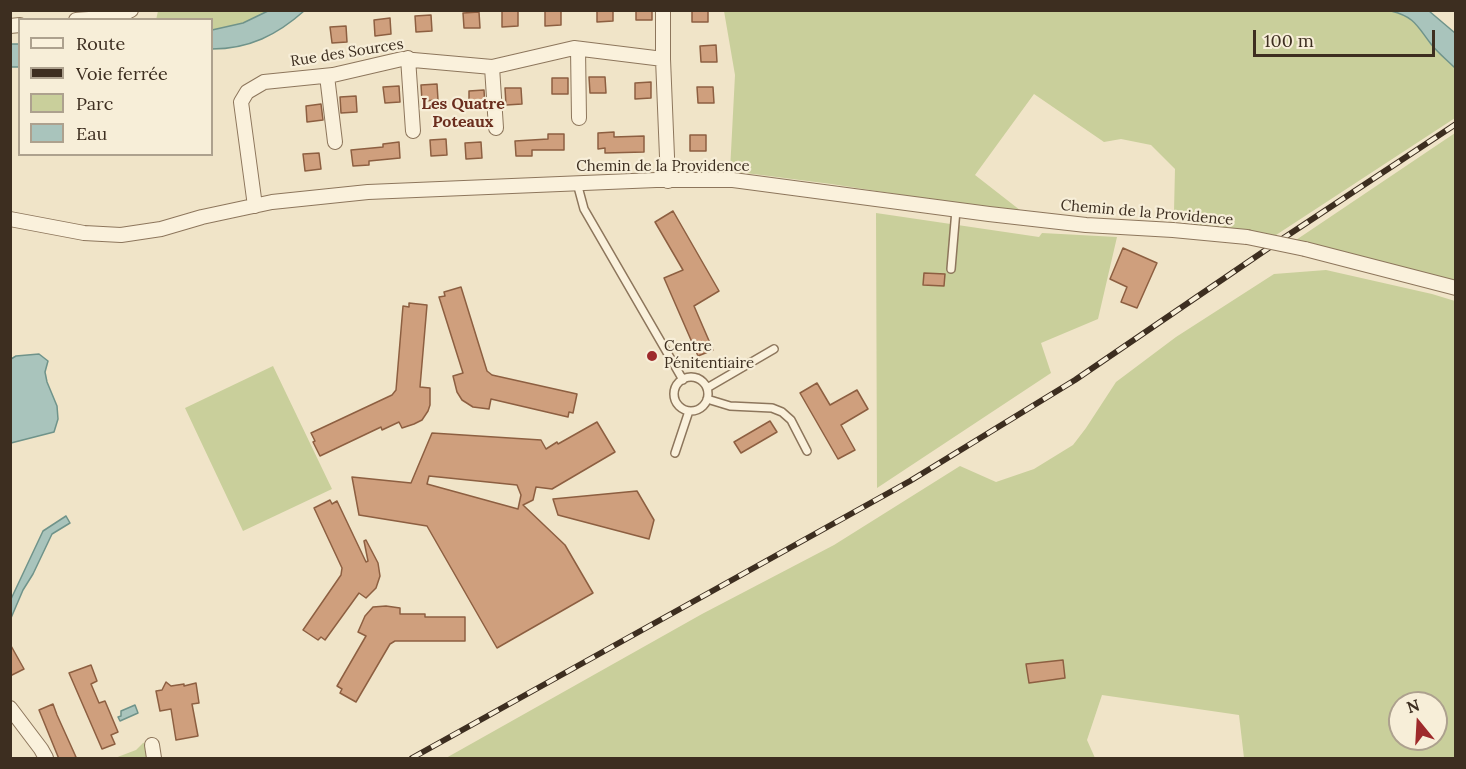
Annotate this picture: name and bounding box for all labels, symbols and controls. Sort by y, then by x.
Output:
legend [18,18,213,156]
scale bar [1256,18,1438,56]
text: 100 m [1264,29,1314,52]
text: Route [76,32,125,55]
street label: Rue des Sources [289,35,405,71]
text: Voie ferrée [76,62,168,85]
text: Parc [76,92,113,115]
district label: Les Quatre Poteaux [421,94,505,132]
text: Eau [76,122,107,145]
street label: Chemin de la Providence [576,158,750,176]
street label: Chemin de la Providence [1060,196,1234,230]
place label: Centre Pénitentiaire [664,338,754,373]
marker: Centre Pénitentiaire [645,349,659,363]
north arrow [1388,691,1448,751]
text: N [1404,694,1422,717]

